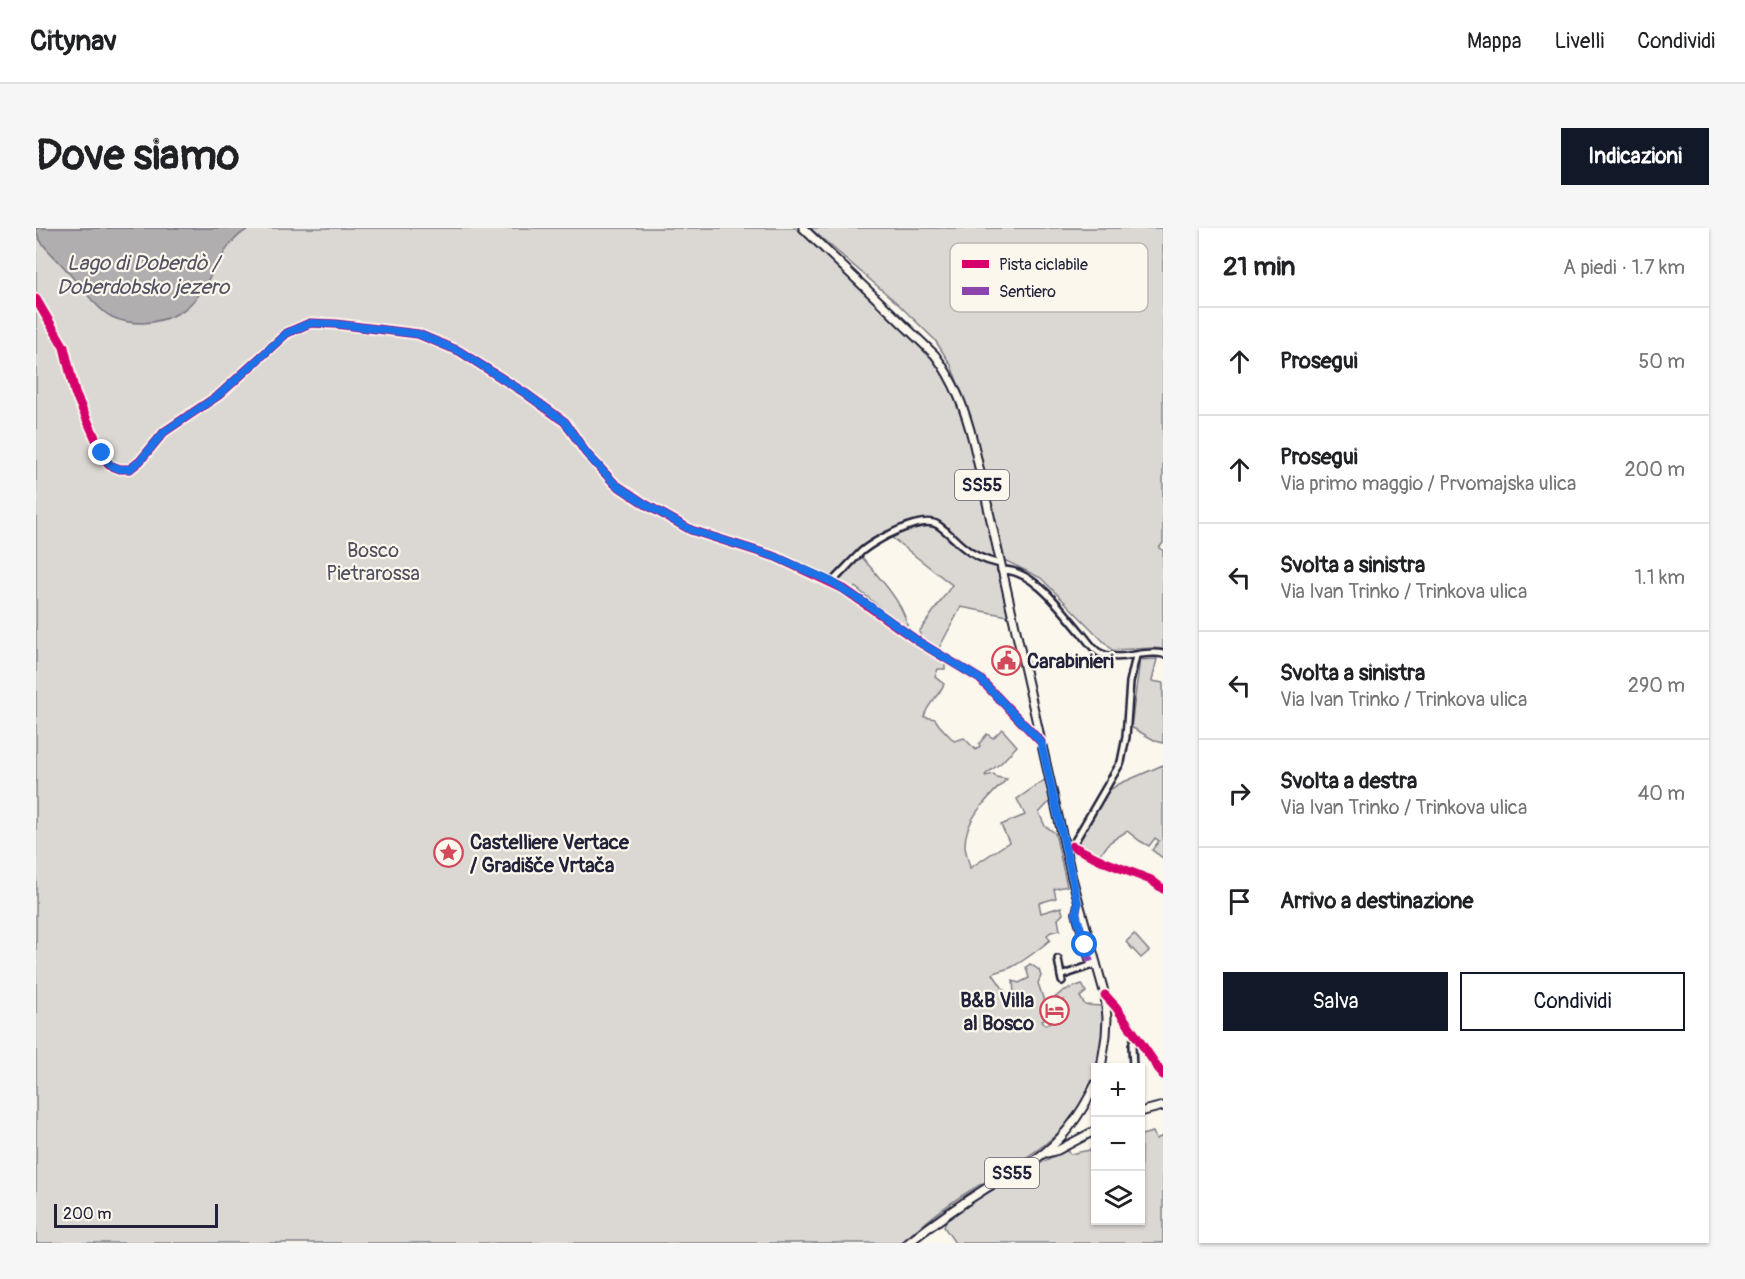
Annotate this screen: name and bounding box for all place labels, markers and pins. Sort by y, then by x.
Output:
public building icon: Carabinieri [990,645,1022,677]
place label: Carabinieri [1027,649,1114,674]
place label: Castelliere Vertace / Gradišče Vrtača [470,830,630,878]
place icon: Castelliere Vertace / Gradišče Vrtača [433,837,465,869]
place label: B&B Villa al Bosco [960,988,1034,1036]
hotel icon: B&B Villa al Bosco [1039,995,1071,1027]

